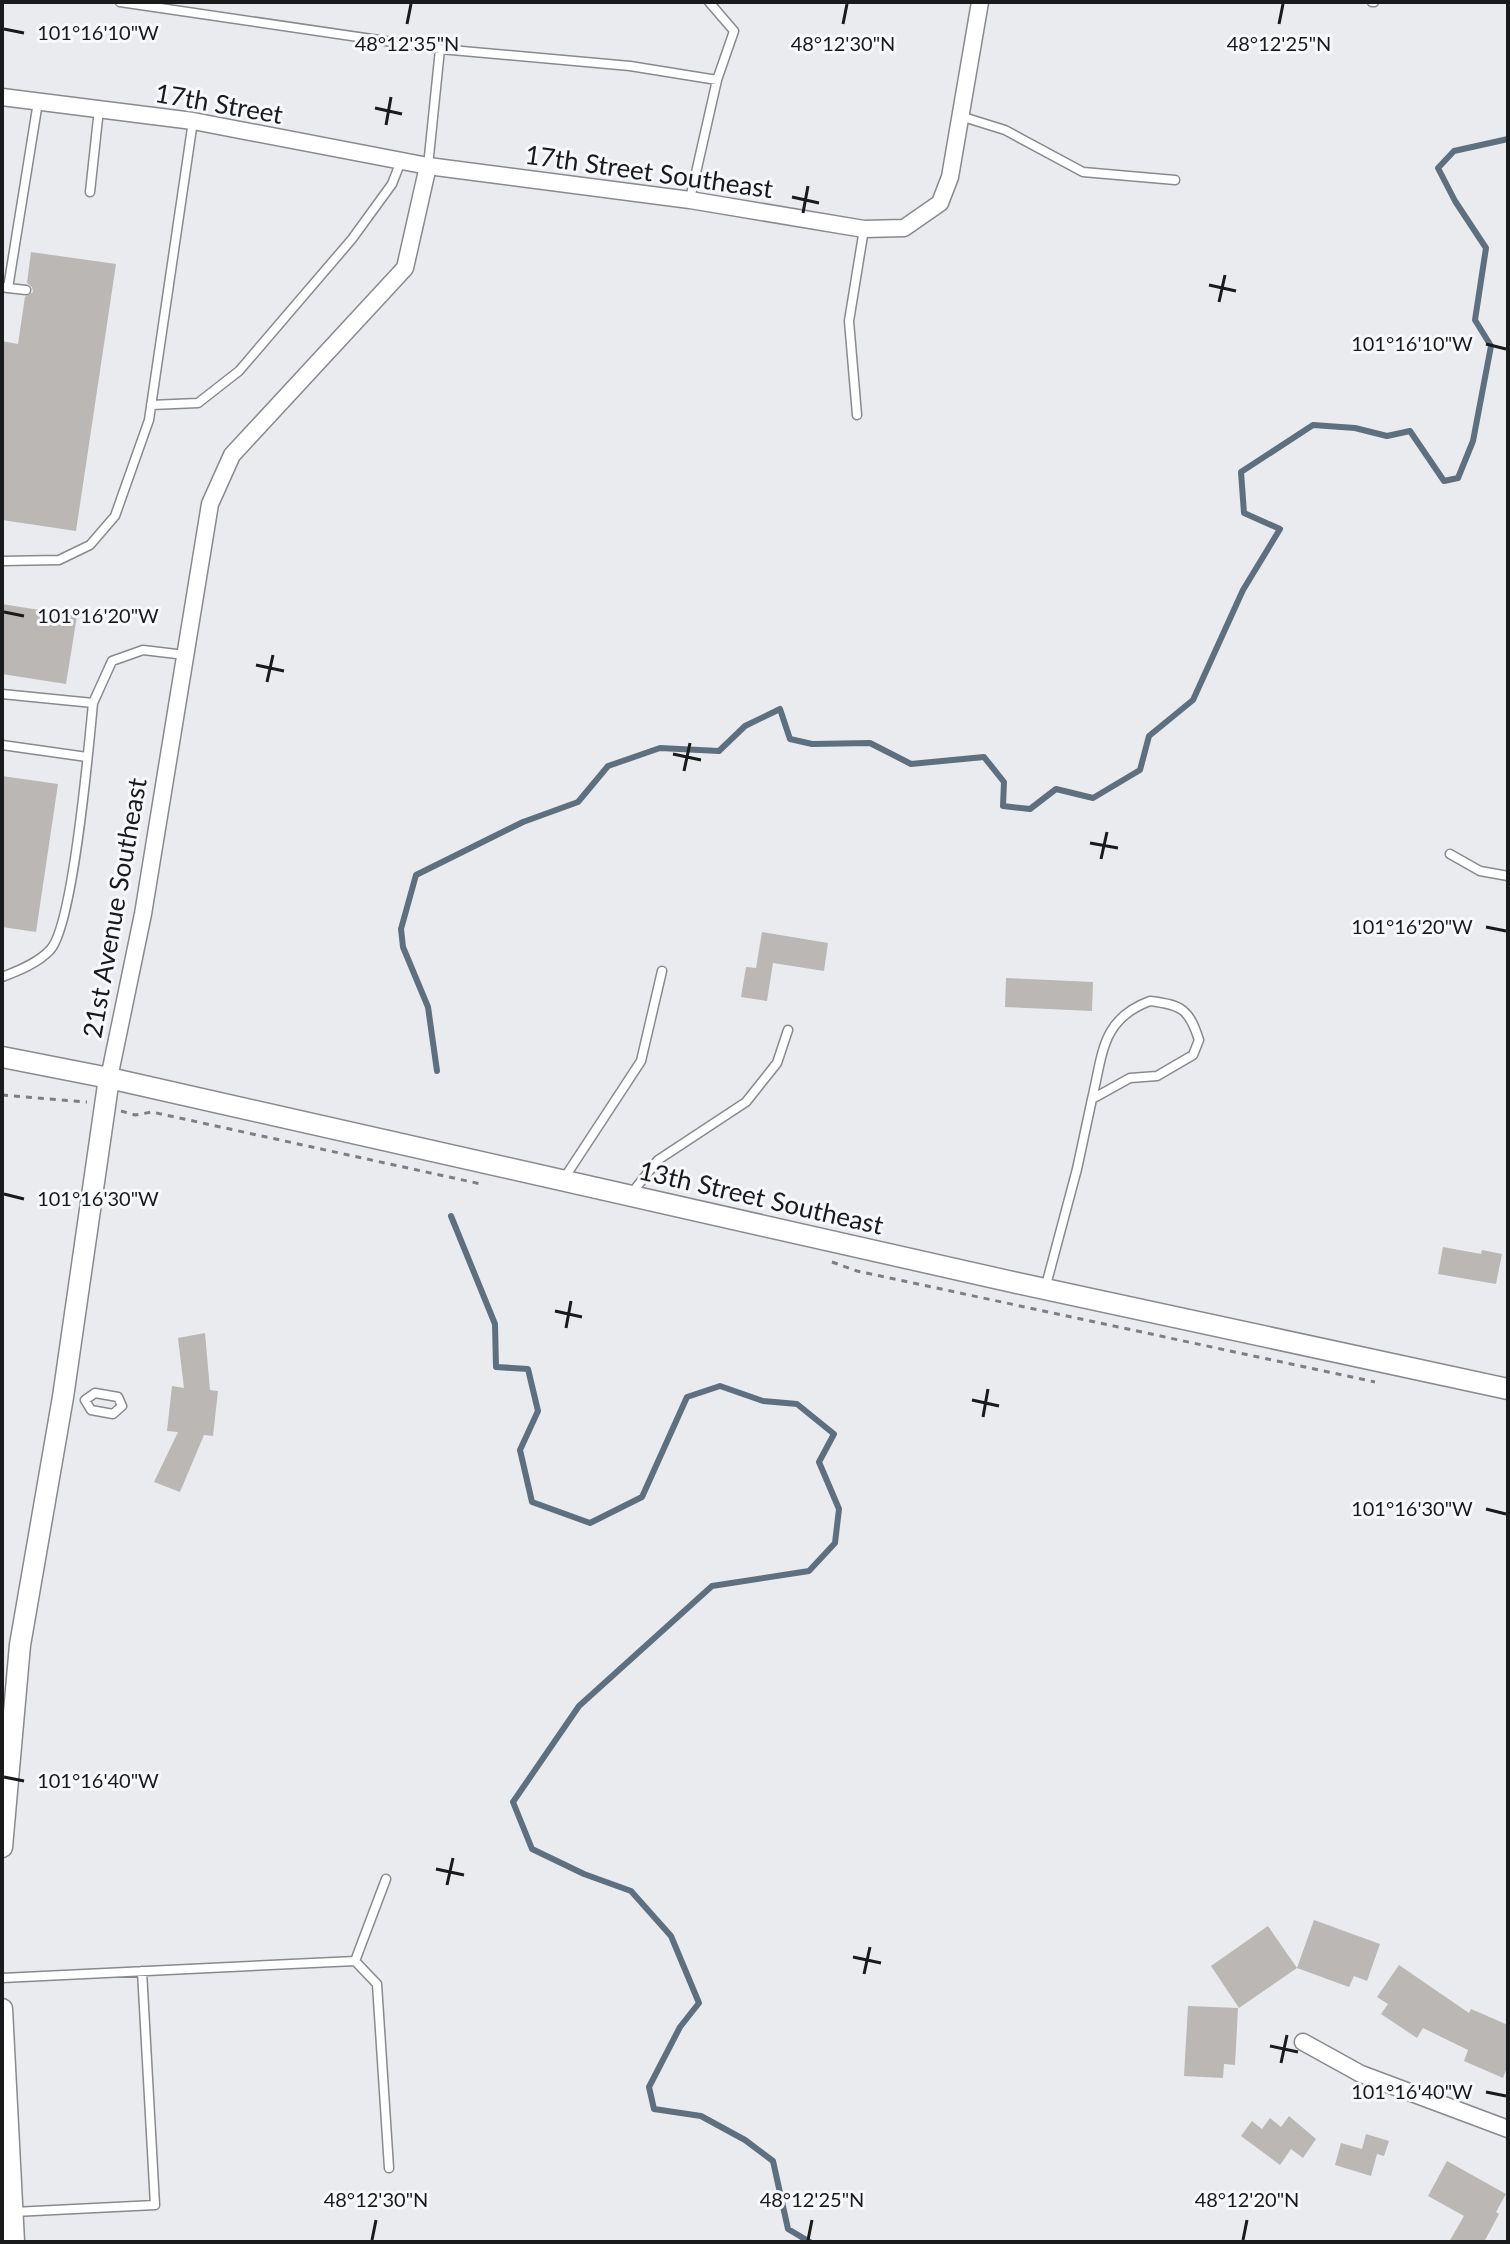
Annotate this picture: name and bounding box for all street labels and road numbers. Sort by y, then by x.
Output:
street label: 17th Street [153,76,286,130]
street label: 17th Street Southeast [523,138,776,204]
street label: 21st Avenue Southeast [75,775,153,1040]
street label: 13th Street Southeast [636,1153,887,1241]

